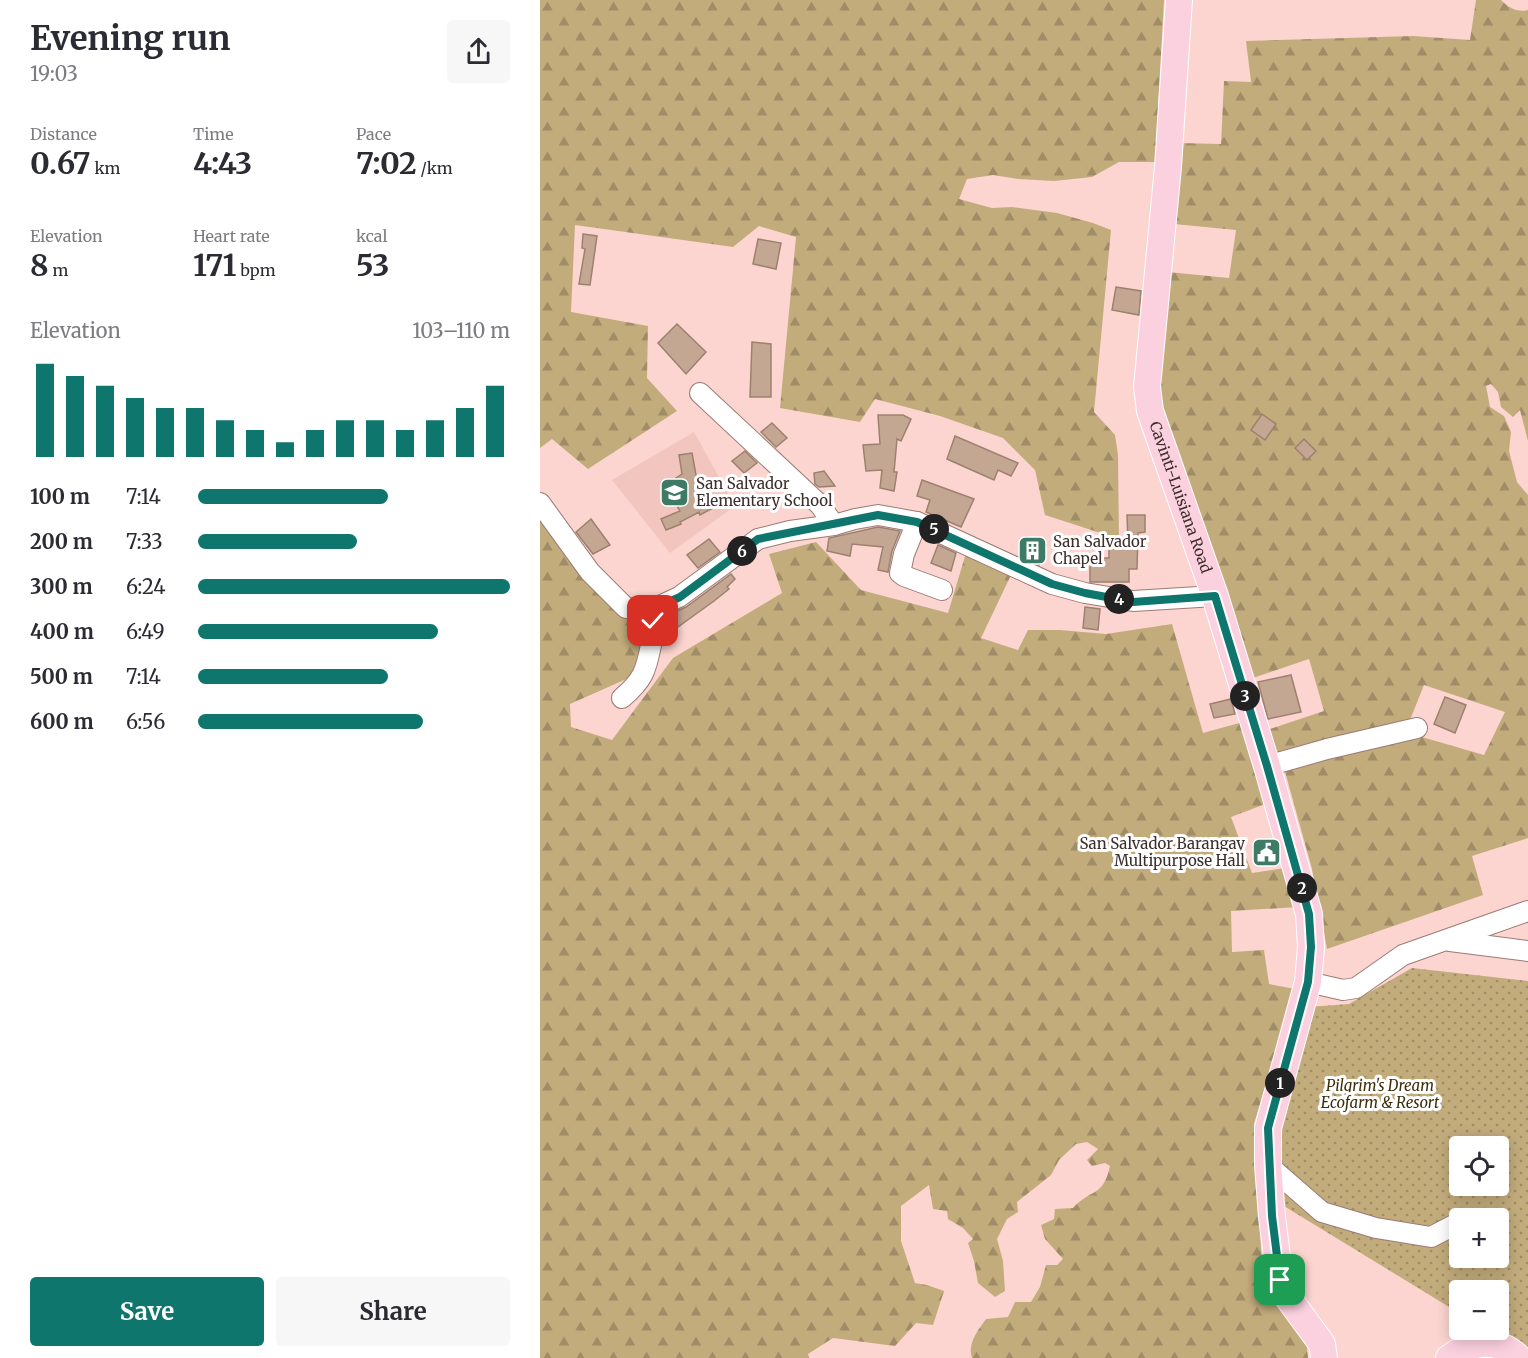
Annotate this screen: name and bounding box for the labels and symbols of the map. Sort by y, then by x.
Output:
street label: Cavinti-Luisiana Road [1145,419,1216,576]
place label: San Salvador Elementary School [696,474,833,510]
school or university icon: San Salvador Elementary School [659,477,691,509]
pin: 5 [919,514,949,544]
place label: San Salvador Chapel [1053,532,1147,568]
building icon: San Salvador Chapel [1016,535,1048,567]
pin: 6 [727,536,757,566]
pin: 4 [1104,584,1134,614]
pin [627,595,678,646]
pin: 3 [1230,681,1260,711]
place label: San Salvador Barangay Multipurpose Hall [1079,834,1245,870]
public building icon: San Salvador Barangay Multipurpose Hall [1250,837,1282,869]
pin: 2 [1287,873,1317,903]
pin: 1 [1265,1068,1295,1098]
park label: Pilgrim's Dream Ecofarm & Resort [1321,1076,1440,1112]
pin [1254,1254,1305,1305]

